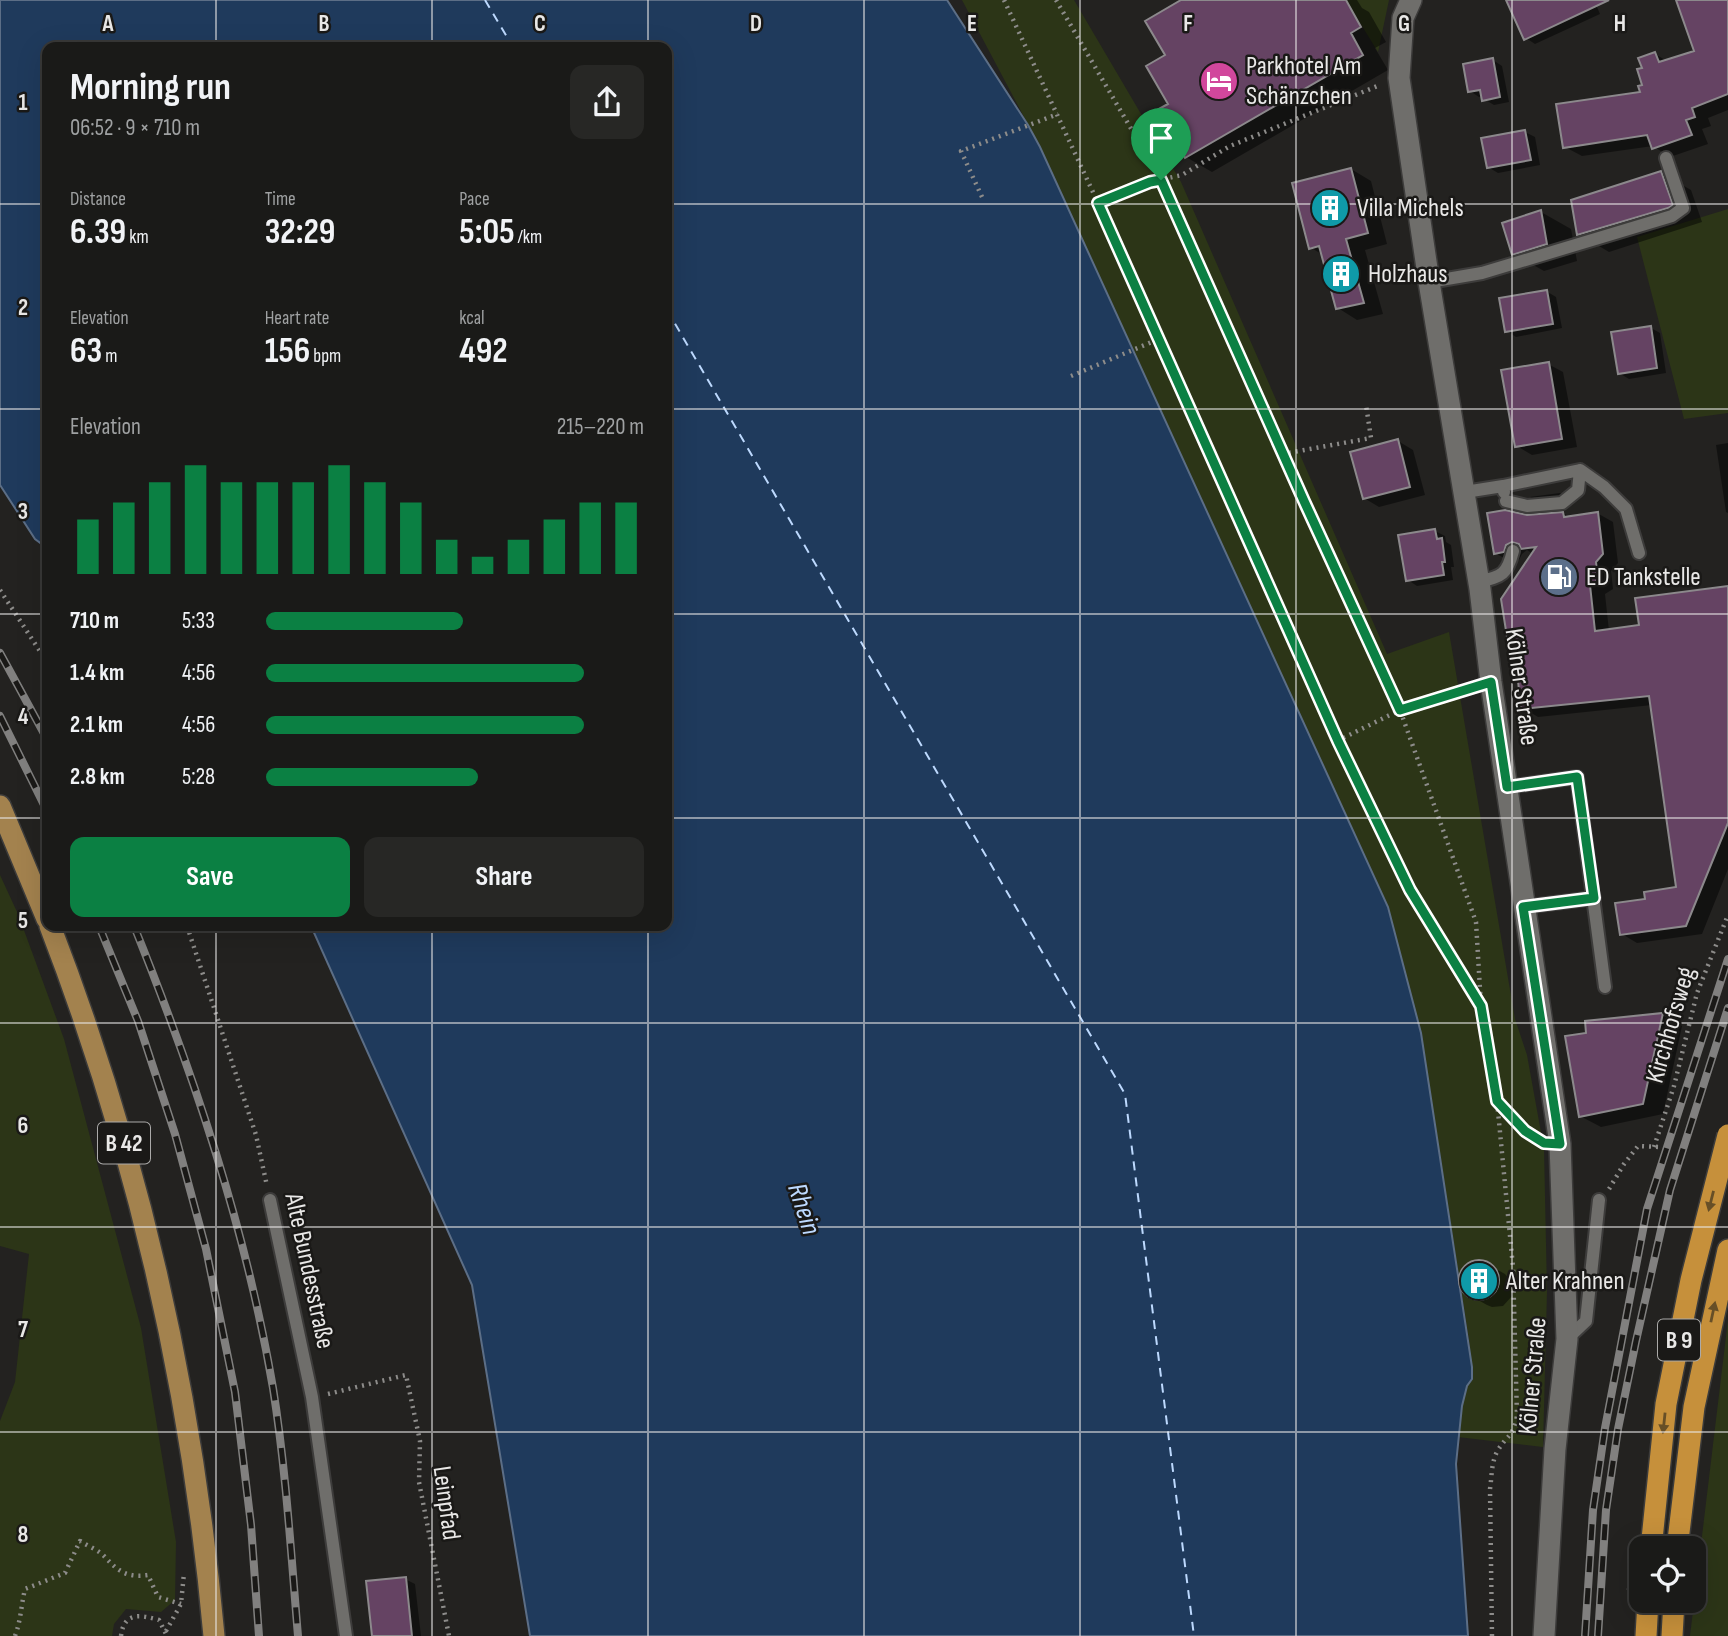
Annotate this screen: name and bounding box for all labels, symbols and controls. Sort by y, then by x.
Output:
text: A [102,10,115,38]
text: B [319,10,330,38]
text: C [534,10,546,38]
text: D [750,10,762,38]
text: E [967,10,977,38]
text: F [1183,10,1193,38]
text: G [1398,10,1410,38]
text: H [1614,10,1626,38]
place label: Parkhotel Am Schänzchen [1246,51,1361,112]
hotel icon: Parkhotel Am Schänzchen [1198,60,1240,102]
text: Morning run [70,65,231,110]
button: share [570,65,644,139]
text: 1 [18,89,28,117]
pin [1131,108,1191,180]
text: 06:52 · 9 × 710 m [70,114,200,142]
icon: arrive [1142,119,1180,157]
building icon: Villa Michels [1309,187,1351,229]
text: Distance [70,188,126,211]
text: Time [265,188,296,211]
text: Pace [459,188,490,211]
place label: Villa Michels [1357,193,1464,224]
text: 6.39 [70,211,126,254]
text: 32:29 [265,211,335,254]
text: 5:05 [459,211,515,254]
text: km [126,226,149,249]
text: /km [515,226,542,249]
building icon: Holzhaus [1320,253,1362,295]
place label: Holzhaus [1368,259,1448,290]
text: 2 [18,294,28,322]
text: Elevation [70,307,129,330]
text: Heart rate [265,307,330,330]
text: kcal [459,307,484,330]
text: 63 [70,330,102,373]
text: 156 [265,330,310,373]
text: 492 [459,330,508,373]
text: m [102,345,117,368]
text: bpm [310,345,341,368]
text: Elevation [70,413,141,441]
text: 215–220 m [557,413,644,441]
text: 3 [18,498,28,526]
fuel station icon: ED Tankstelle [1538,556,1580,598]
place label: ED Tankstelle [1586,562,1701,593]
text: 710 m [70,607,119,635]
text: 5:33 [182,607,215,635]
street label: Kölner Straße [1497,627,1545,747]
text: 1.4 km [70,659,124,687]
text: 4:56 [182,659,215,687]
text: 4 [18,703,29,731]
text: 2.1 km [70,711,123,739]
text: 4:56 [182,711,215,739]
text: 2.8 km [70,763,125,791]
text: 5:28 [182,763,215,791]
button: Save [70,837,350,917]
button: Share [364,837,644,917]
text: 5 [18,907,28,935]
street label: Kirchhofsweg [1640,963,1702,1087]
text: 6 [18,1112,28,1140]
road number: B 42 [98,1122,150,1163]
water label: Rhein [780,1179,828,1239]
street label: Alte Bundesstraße [277,1189,341,1352]
one-way arrow [1705,1190,1716,1212]
building icon: Alter Krahnen [1458,1260,1500,1302]
place label: Alter Krahnen [1505,1266,1625,1297]
one-way arrow [1708,1301,1719,1323]
text: 7 [18,1316,28,1344]
street label: Kölner Straße [1512,1316,1554,1436]
road number: B 9 [1658,1320,1700,1360]
one-way arrow [1659,1412,1670,1434]
street label: Leinpfad [425,1464,467,1542]
text: 8 [18,1521,29,1549]
map controls [1629,1536,1706,1613]
button: locate [1629,1536,1706,1613]

